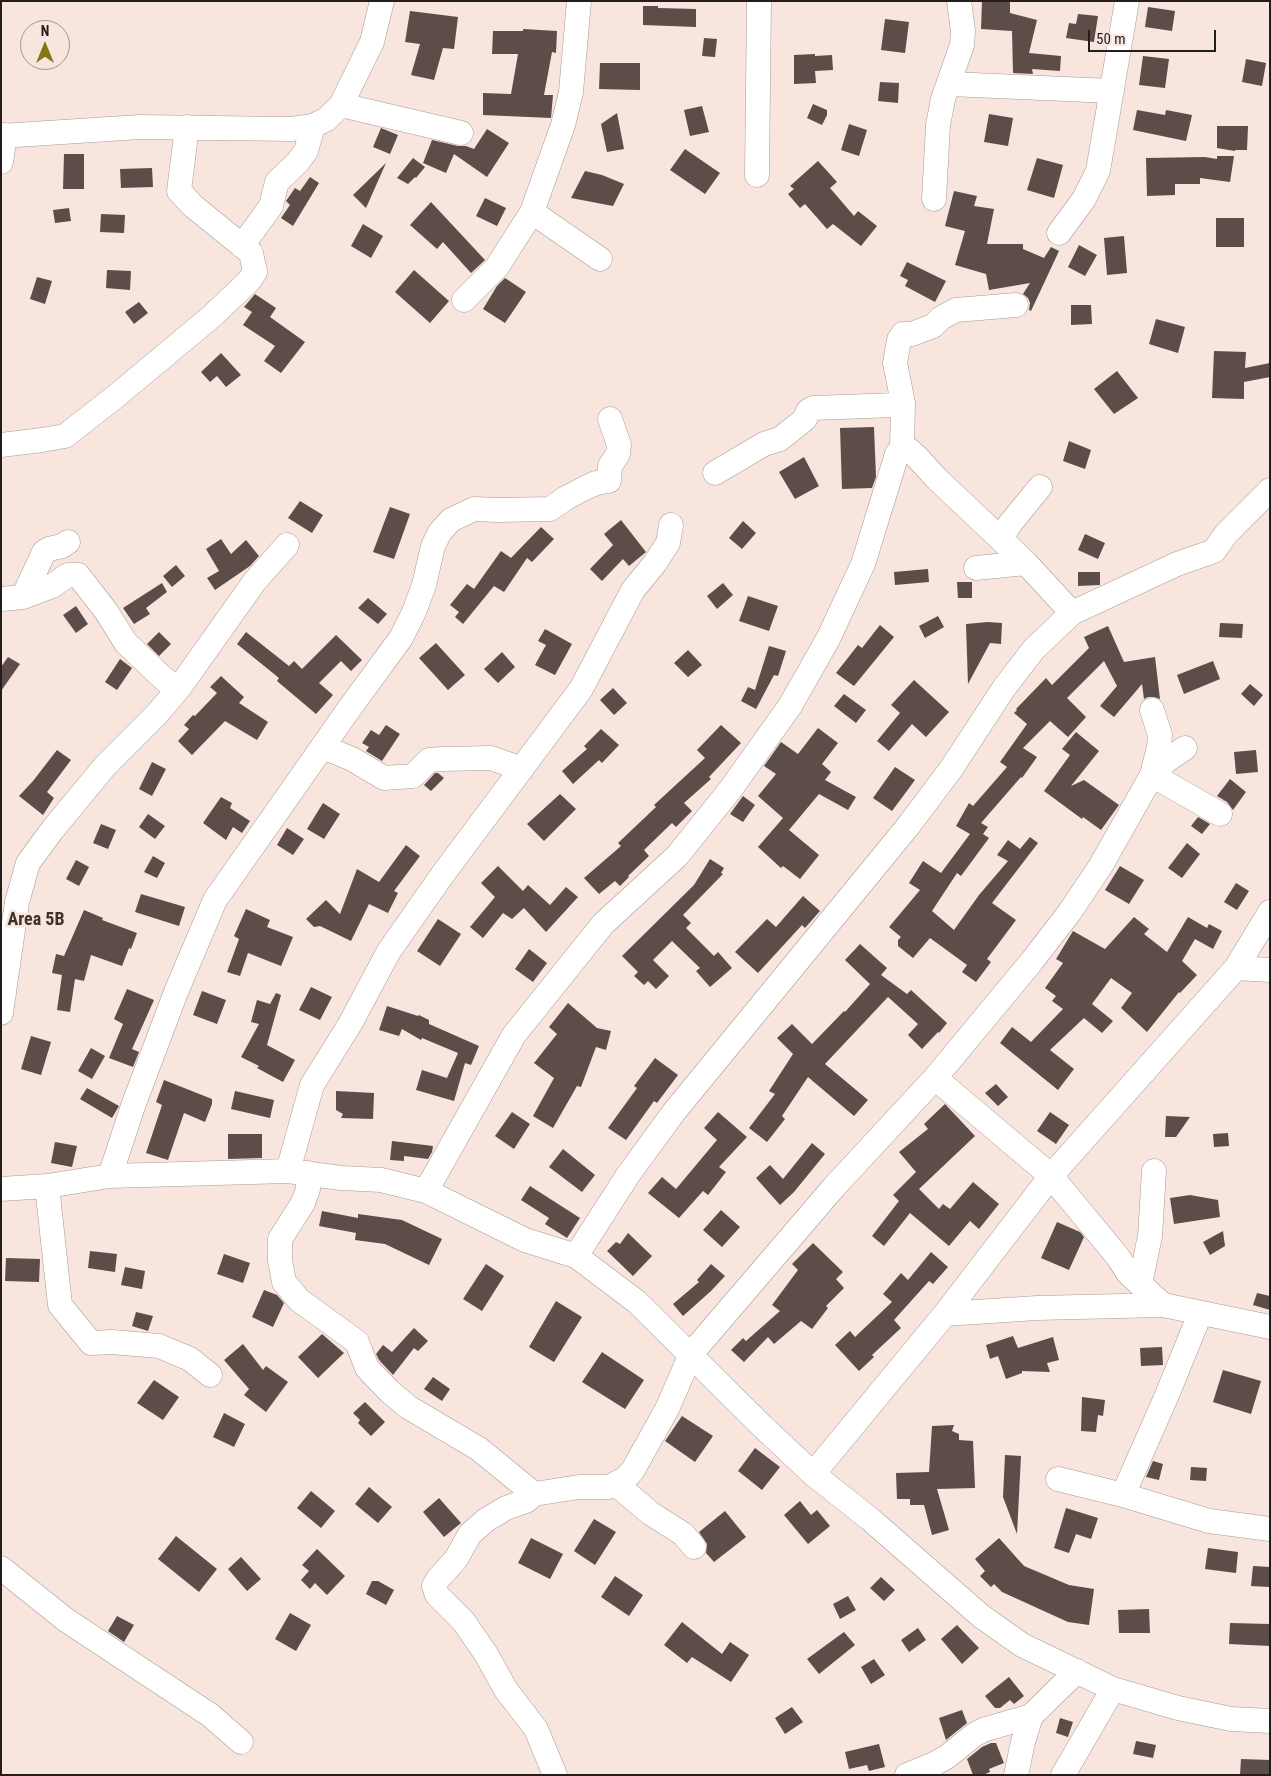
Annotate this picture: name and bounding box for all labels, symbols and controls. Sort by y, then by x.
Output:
north arrow [20,20,70,70]
scale bar [1091,20,1218,52]
text: N [41,23,49,39]
text: 50 m [1096,30,1126,48]
district label: Area 5B [8,909,64,931]

